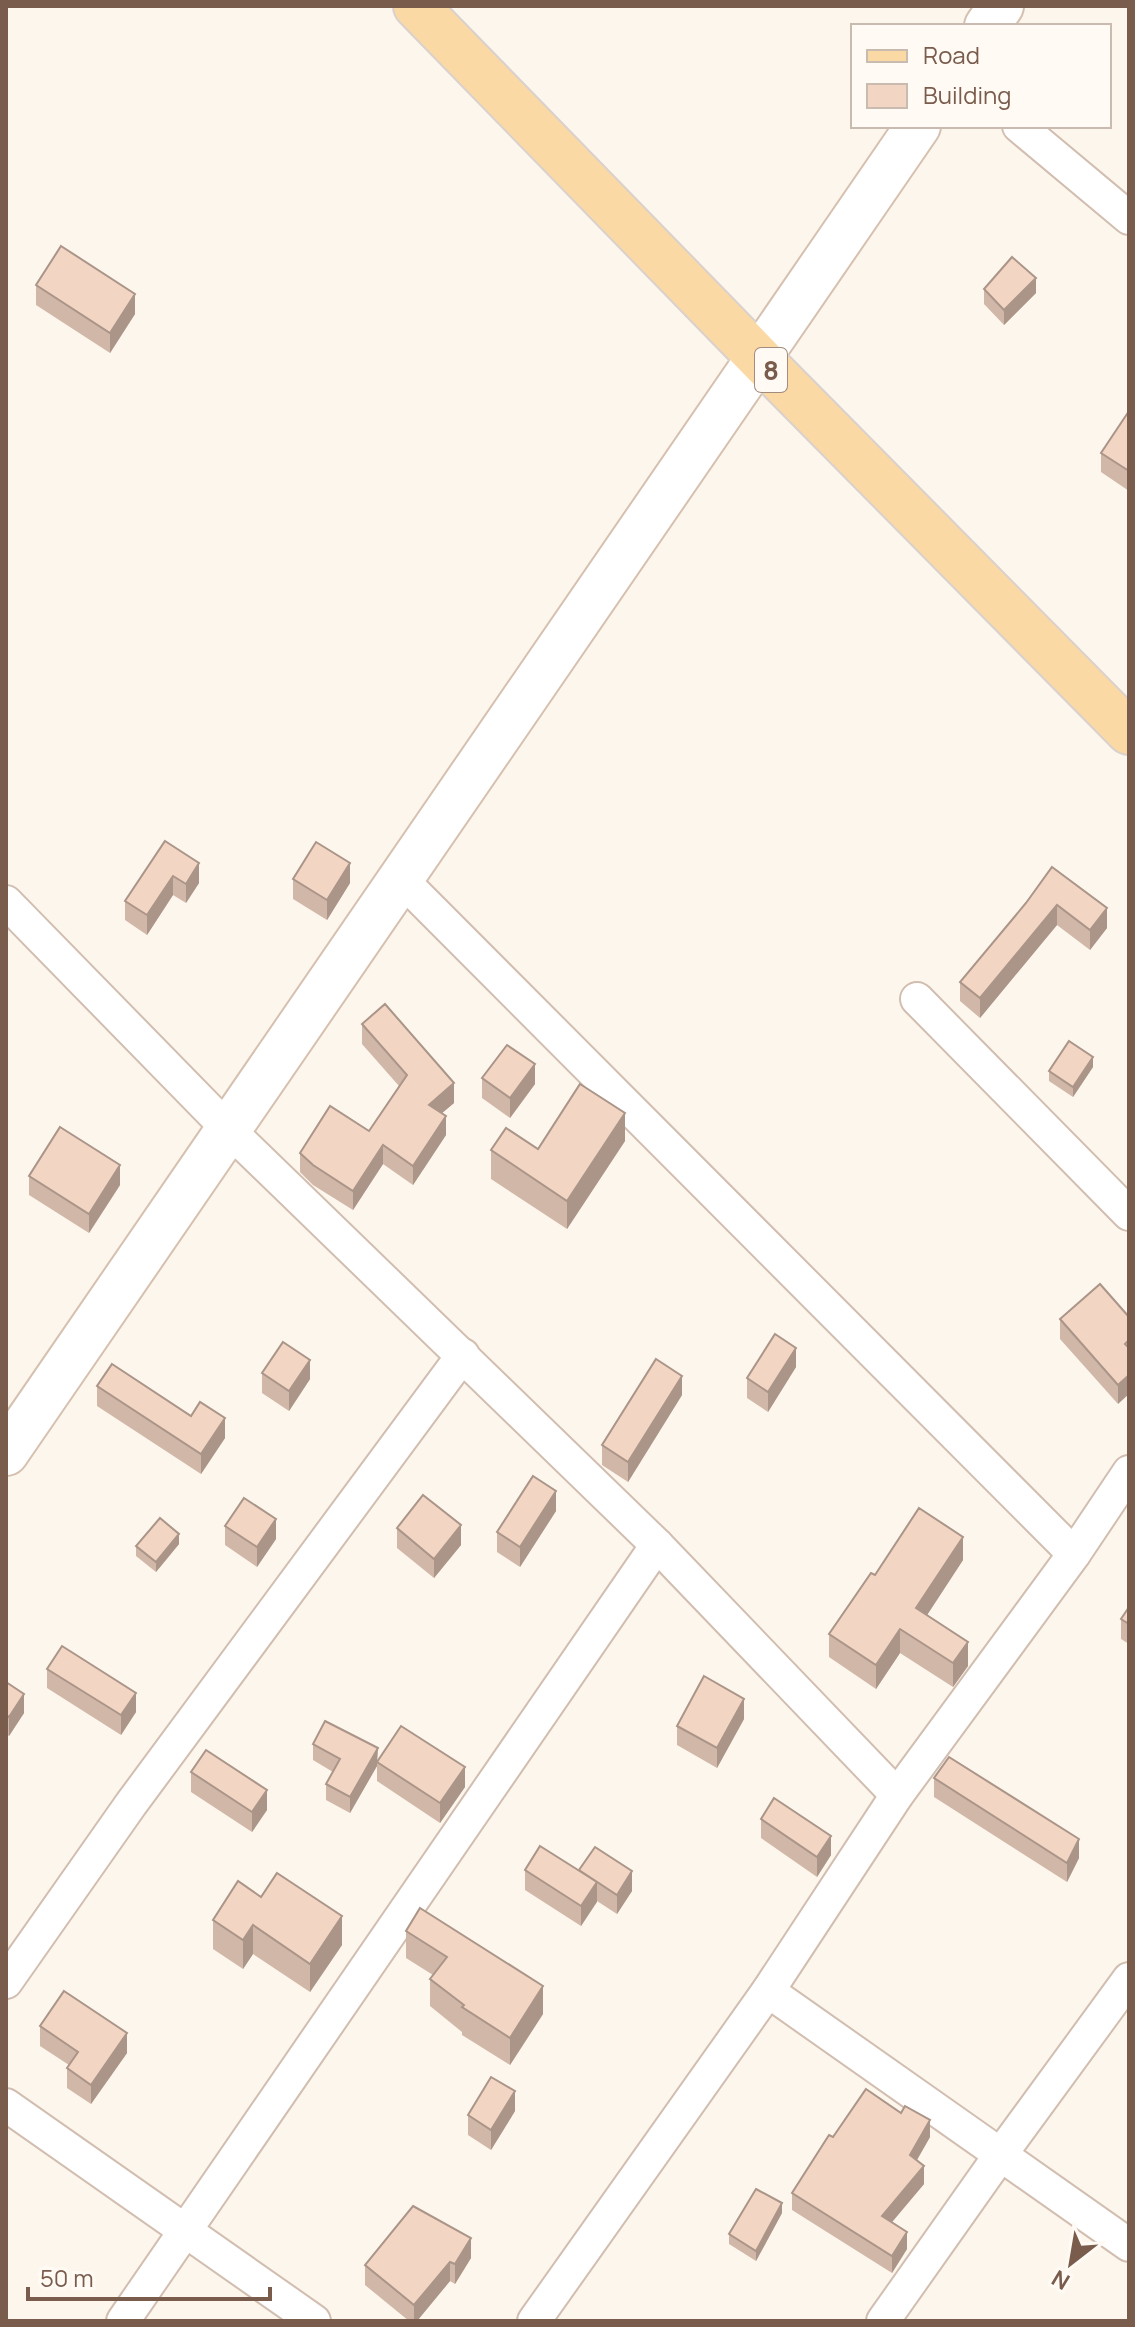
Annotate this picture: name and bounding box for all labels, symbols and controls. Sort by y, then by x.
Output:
legend [851,24,1111,128]
text: Road [923,38,980,71]
text: Building [923,78,1011,111]
road number: 8 [755,348,787,392]
north arrow [1031,2223,1111,2303]
scale bar [28,2251,270,2301]
text: 50 m [40,2261,94,2294]
text: N [1046,2263,1075,2297]

